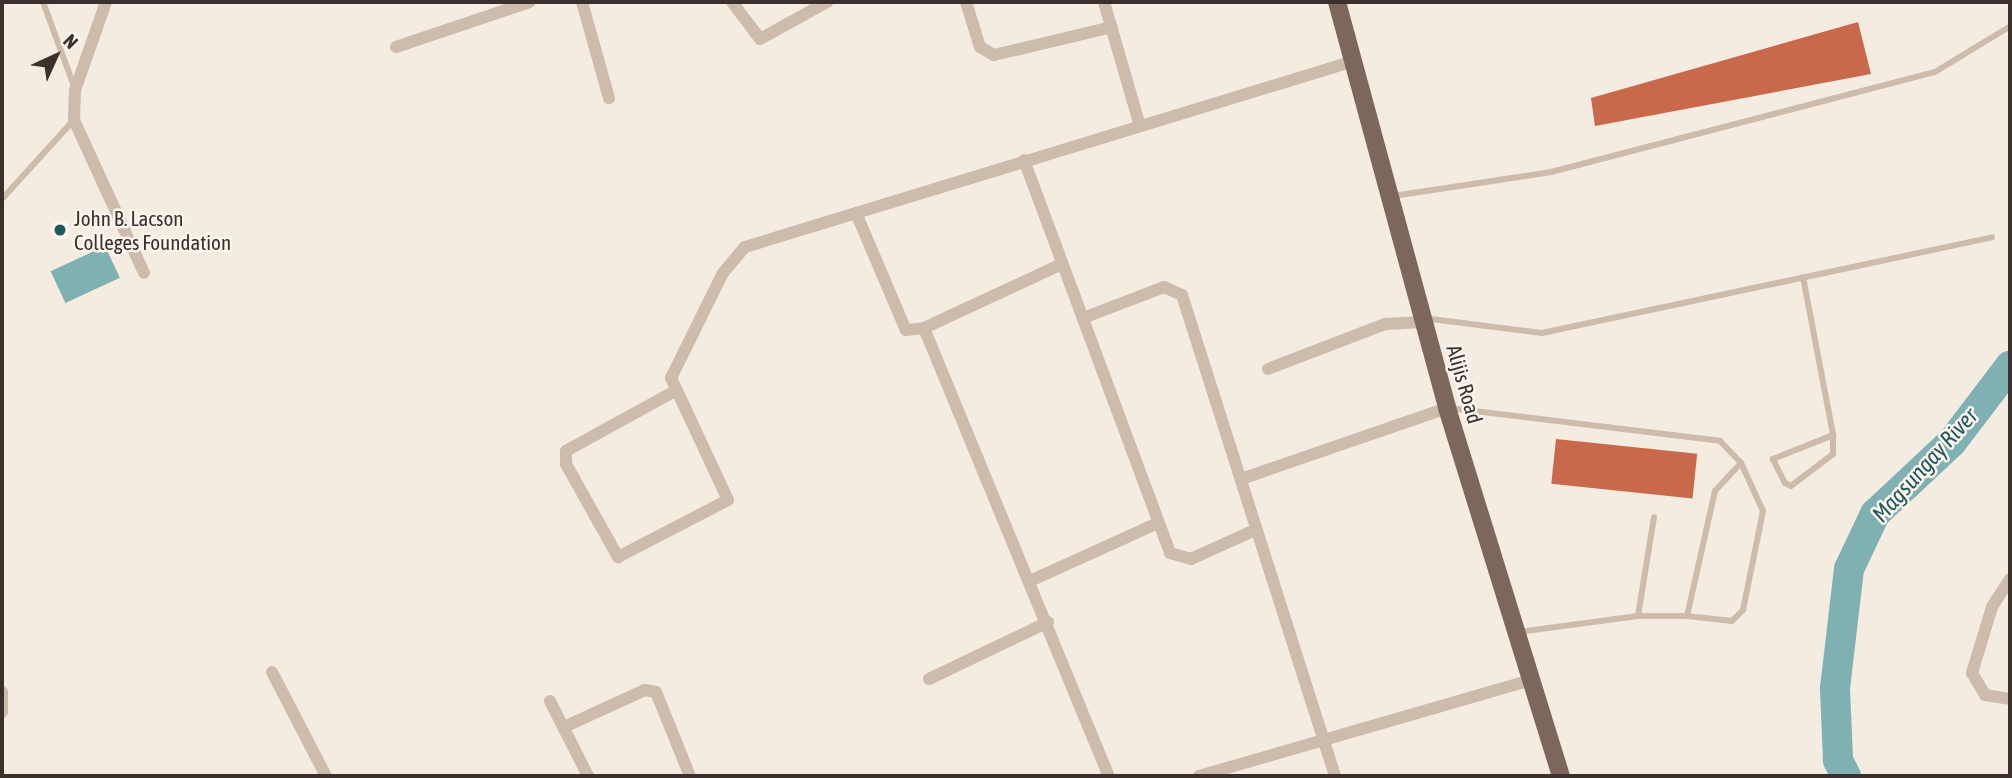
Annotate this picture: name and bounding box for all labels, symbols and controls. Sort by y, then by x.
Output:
north arrow [21,21,91,91]
text: N [59,29,83,53]
place label: John B. Lacson Colleges Foundation [74,205,231,255]
marker: John B. Lacson Colleges Foundation [52,222,68,238]
street label: Alijis Road [1442,342,1488,426]
water label: Magsungay River [1866,402,1984,528]

